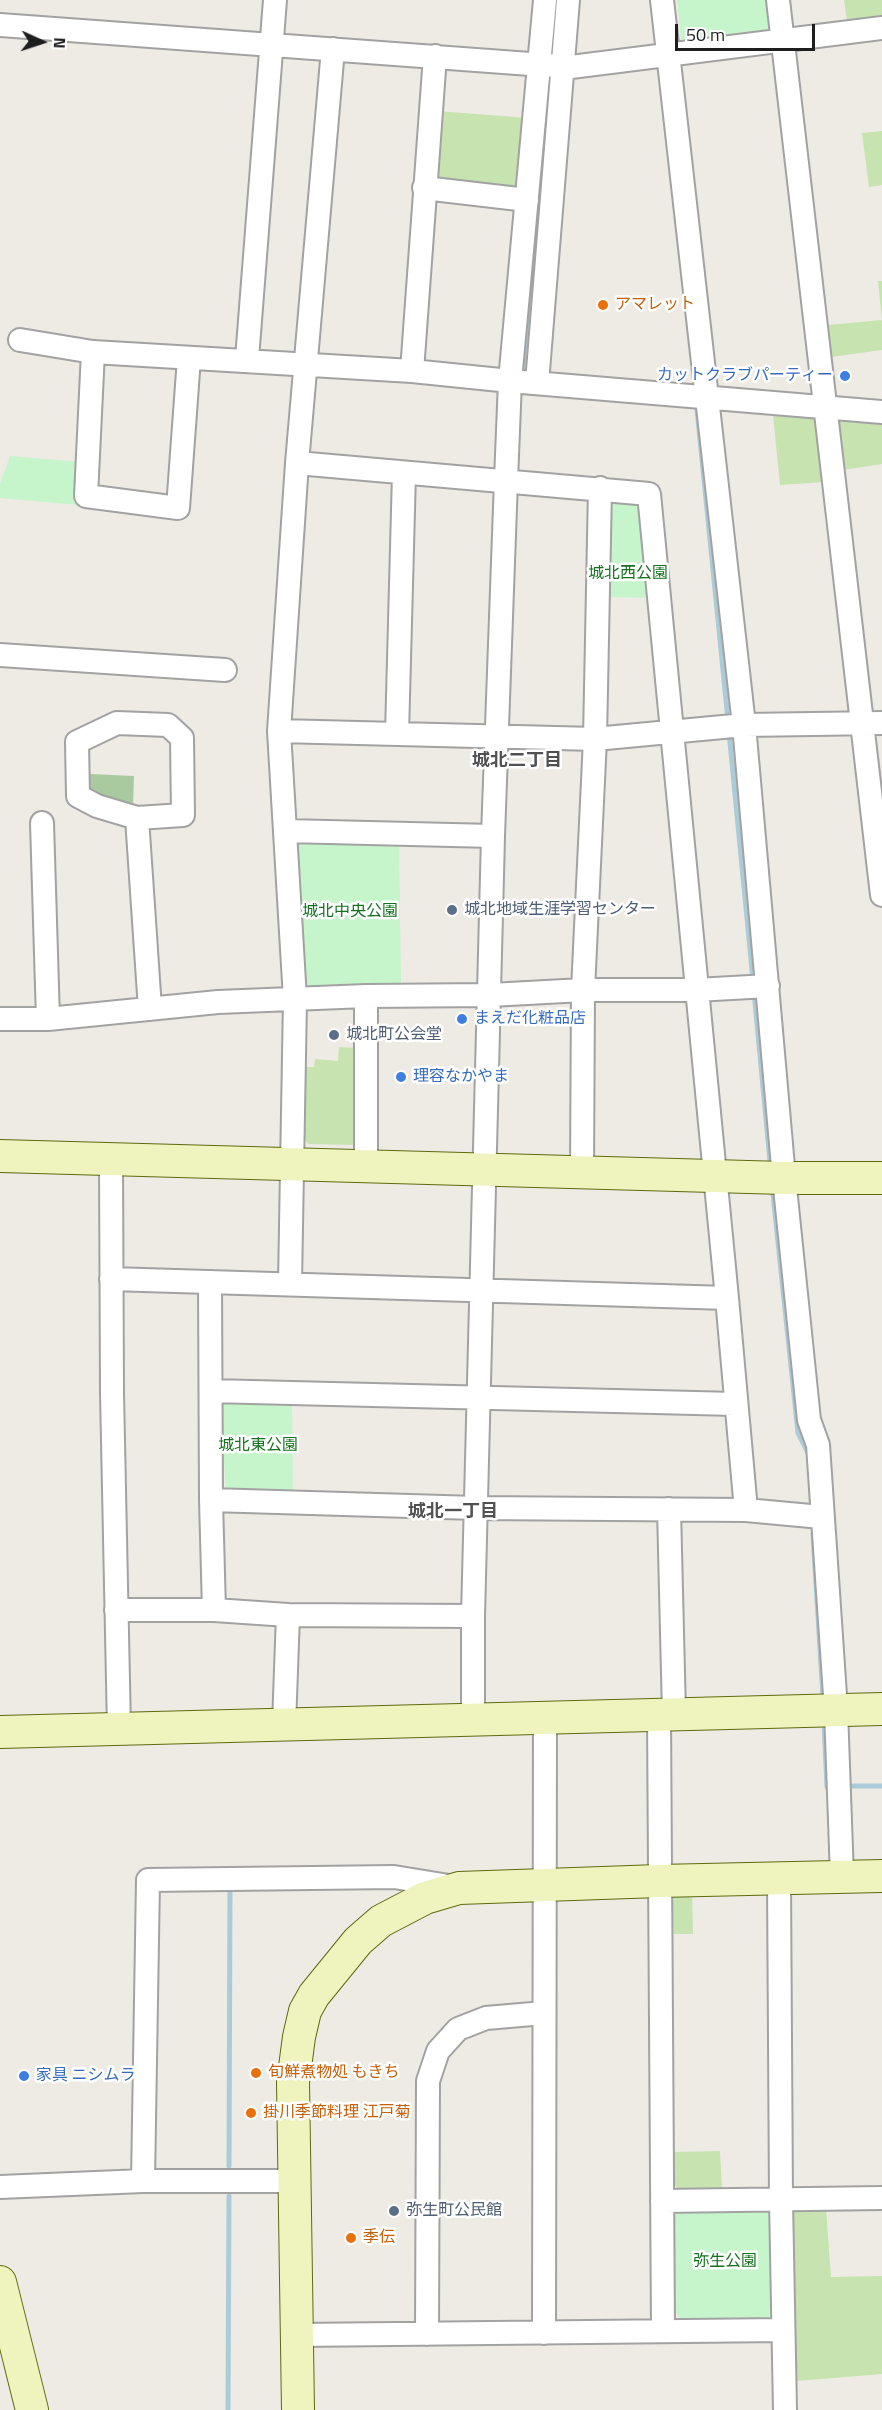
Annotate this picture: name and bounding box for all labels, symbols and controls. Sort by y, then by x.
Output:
north arrow [12,12,72,72]
scale bar [678,12,818,50]
text: 50 m [686,21,725,48]
text: N [48,37,72,49]
place label: アマレット [615,295,695,315]
marker: アマレット [596,298,610,312]
place label: カットクラブパーティー [657,366,833,386]
marker: カットクラブパーティー [838,369,852,383]
park label: 城北西公園 [588,564,668,584]
district label: 城北二丁目 [472,751,562,773]
place label: 城北地域生涯学習センター [464,900,656,920]
park label: 城北中央公園 [302,902,398,922]
marker: 城北地域生涯学習センター [445,903,459,917]
place label: まえだ化粧品店 [474,1009,586,1029]
marker: まえだ化粧品店 [455,1012,469,1026]
place label: 城北町公会堂 [346,1025,442,1045]
marker: 城北町公会堂 [327,1028,341,1042]
place label: 理容なかやま [413,1067,509,1087]
marker: 理容なかやま [394,1070,408,1084]
park label: 城北東公園 [218,1436,298,1456]
district label: 城北一丁目 [408,1502,498,1524]
place label: 旬鮮煮物処 もきち [268,2063,400,2083]
place label: 家具 ニシムラ [36,2066,136,2086]
marker: 旬鮮煮物処 もきち [249,2066,263,2080]
marker: 家具 ニシムラ [17,2069,31,2083]
place label: 掛川季節料理 江戸菊 [263,2103,411,2123]
marker: 掛川季節料理 江戸菊 [244,2106,258,2120]
place label: 弥生町公民館 [406,2201,502,2221]
marker: 弥生町公民館 [387,2204,401,2218]
place label: 季伝 [363,2228,395,2248]
marker: 季伝 [344,2231,358,2245]
park label: 弥生公園 [693,2252,757,2272]

